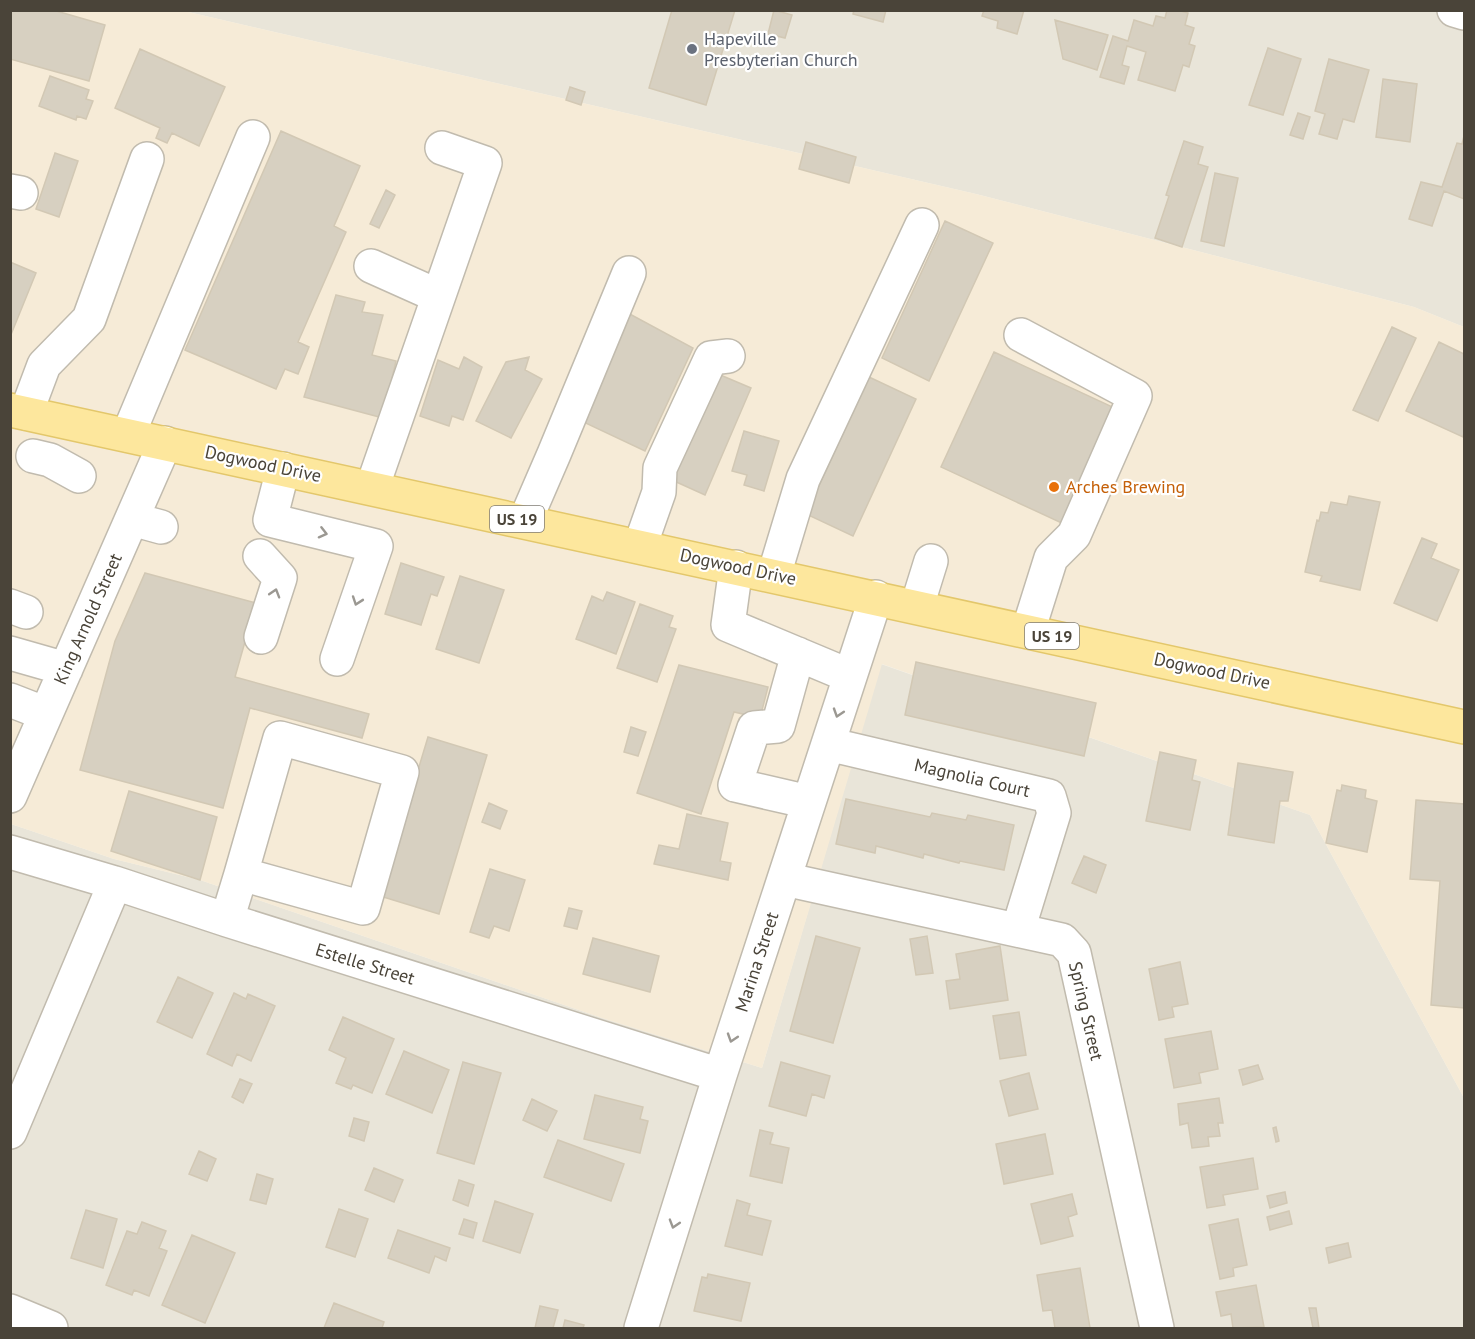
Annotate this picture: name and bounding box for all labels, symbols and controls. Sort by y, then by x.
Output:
place label: Hapeville Presbyterian Church [704,27,858,71]
marker: Hapeville Presbyterian Church [685,42,699,56]
street label: Dogwood Drive [203,440,323,487]
place label: Arches Brewing [1066,475,1185,498]
marker: Arches Brewing [1047,480,1061,494]
road number: US 19 [490,506,544,532]
one-way arrow [318,525,328,538]
street label: Dogwood Drive [678,543,798,590]
street label: King Arnold Street [48,550,127,688]
one-way arrow [268,588,280,599]
one-way arrow [351,595,364,606]
road number: US 19 [1025,623,1079,649]
street label: Dogwood Drive [1152,647,1272,694]
one-way arrow [833,707,846,718]
street label: Magnolia Court [912,753,1032,802]
street label: Marina Street [730,909,783,1015]
street label: Estelle Street [313,938,418,990]
street label: Spring Street [1064,959,1109,1062]
one-way arrow [727,1032,739,1043]
one-way arrow [669,1218,681,1229]

